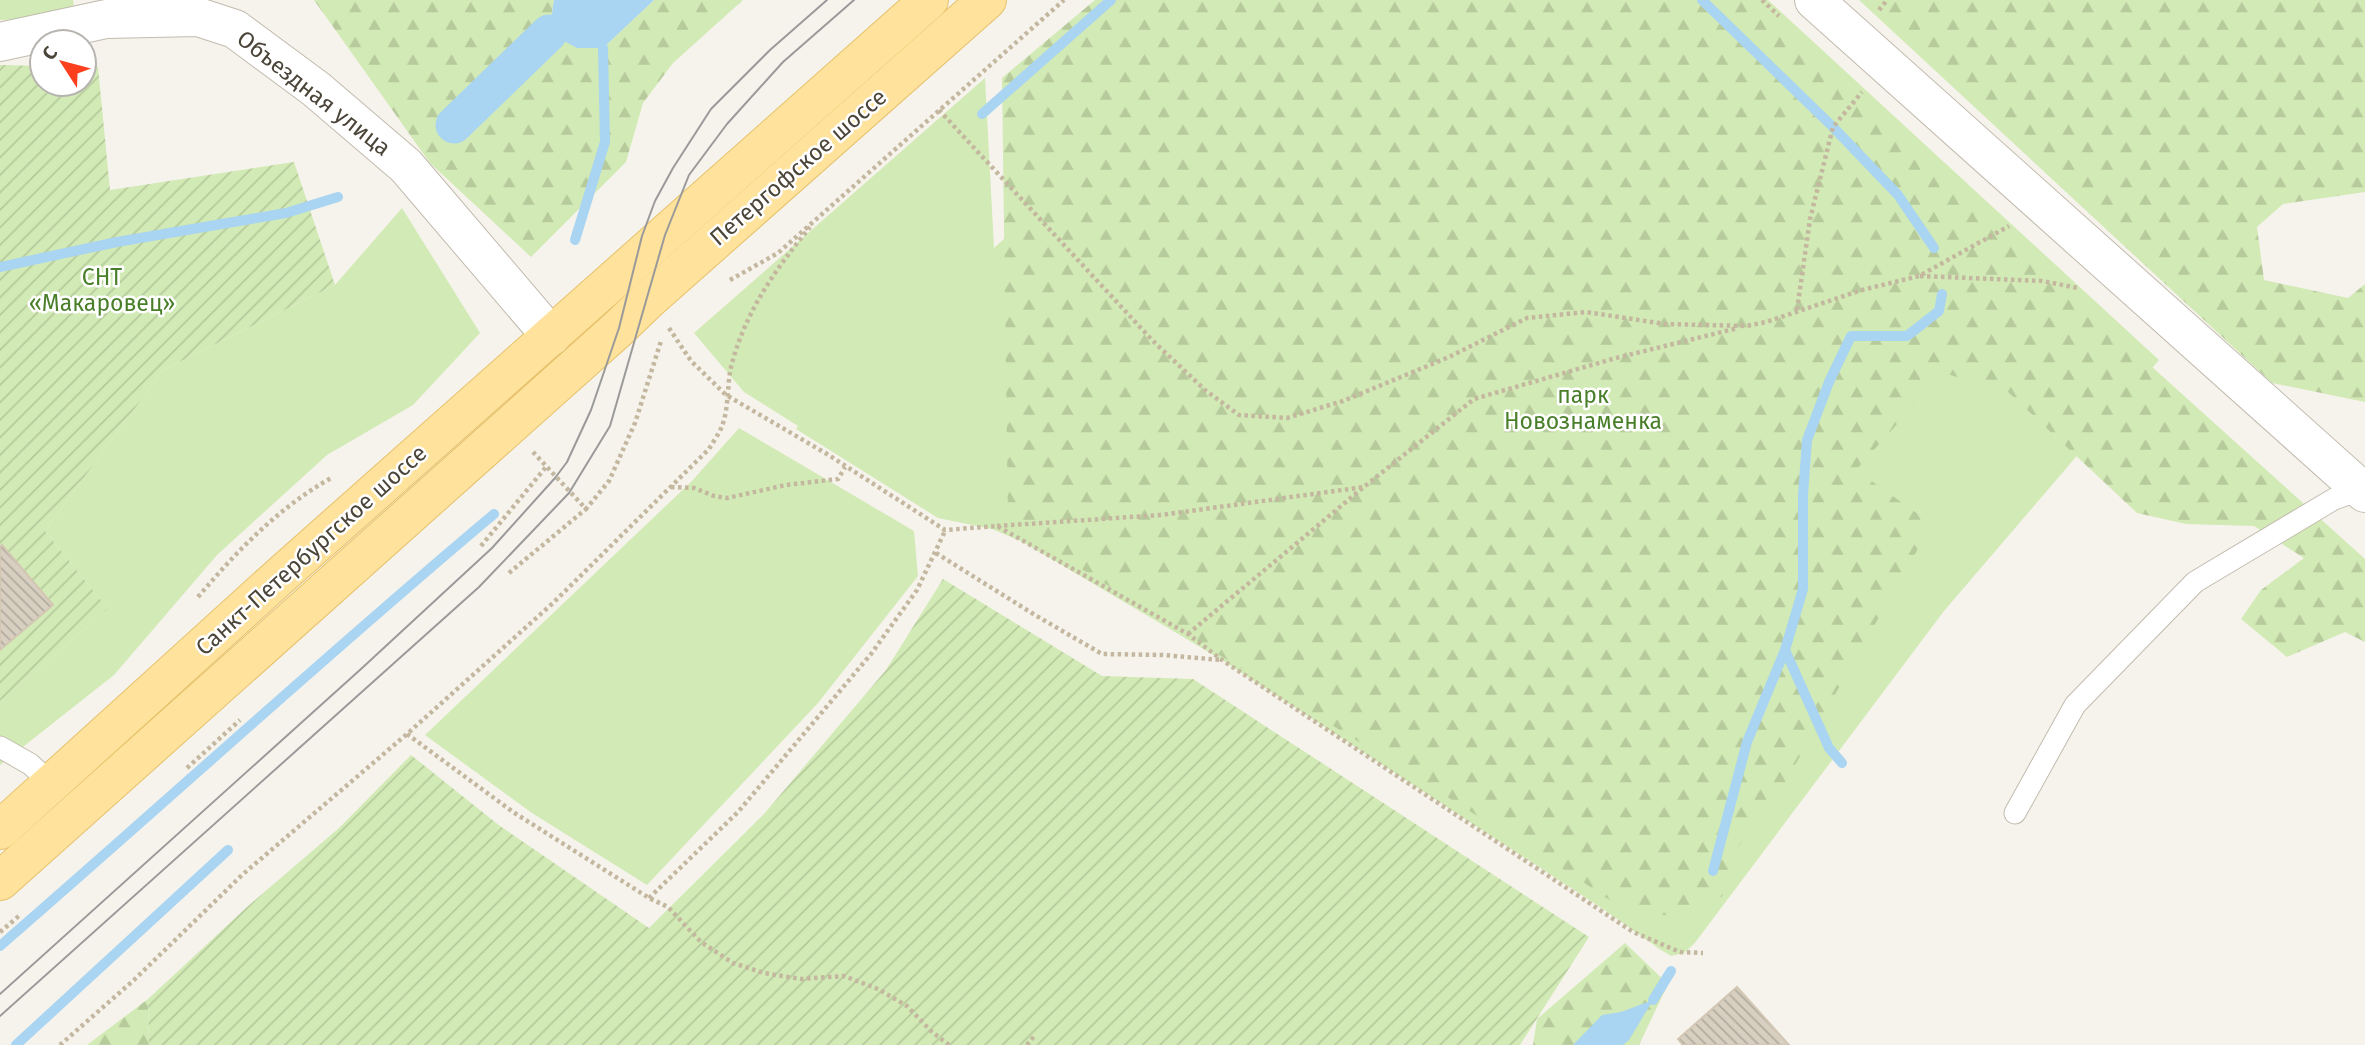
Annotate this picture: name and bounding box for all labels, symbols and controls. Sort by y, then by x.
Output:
street label: Объездная улица [231,24,397,162]
north arrow [28,28,98,98]
text: С [37,42,62,64]
street label: Петергофское шоссе [704,83,892,251]
park label: СНТ «Макаровец» [29,263,175,317]
park label: парк Новознаменка [1504,381,1662,435]
street label: Санкт-Петербургское шоссе [190,439,432,661]

